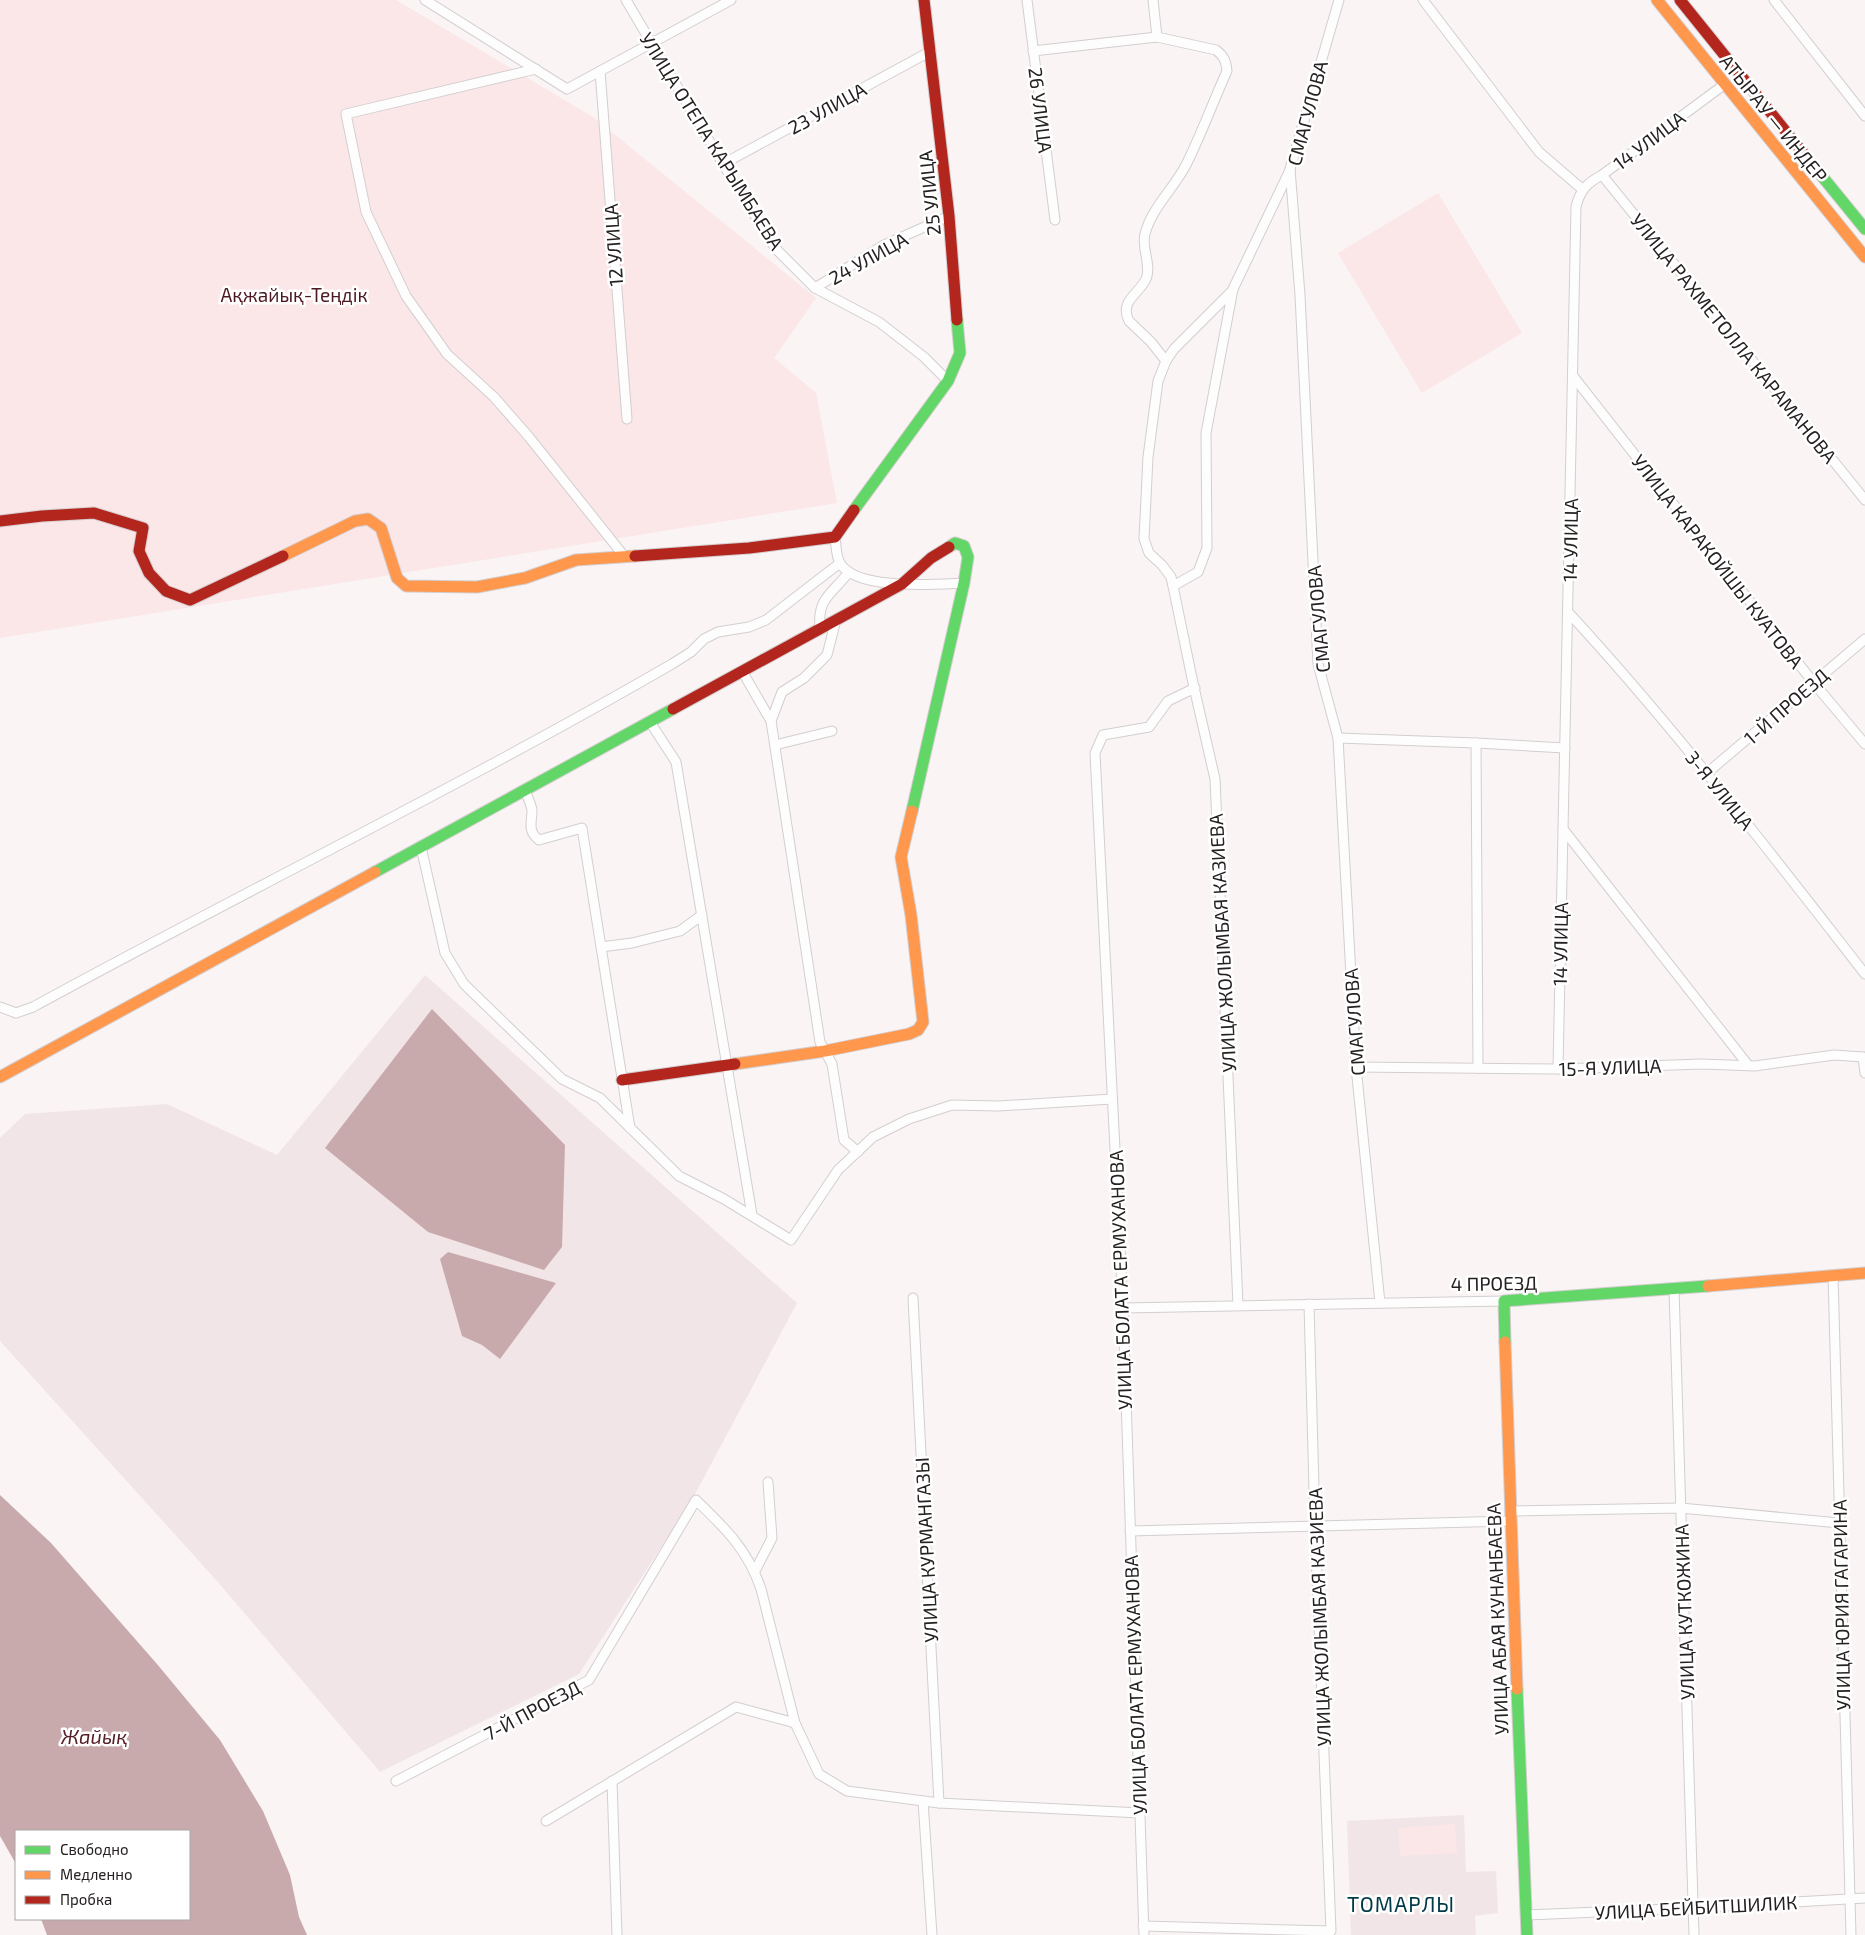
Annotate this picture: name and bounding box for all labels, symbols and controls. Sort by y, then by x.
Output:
street label: УЛИЦА ОТЕПА КАРЫМБАЕВА [635,28,789,254]
street label: АТЫРАУ — ИНДЕР [1715,49,1833,187]
street label: СМАГУЛОВА [1282,58,1332,168]
street label: 26 УЛИЦА [1024,66,1058,154]
street label: 23 УЛИЦА [784,77,870,139]
street label: 14 УЛИЦА [1609,105,1690,174]
street label: 25 УЛИЦА [913,149,945,237]
street label: 12 УЛИЦА [599,203,627,287]
street label: УЛИЦА РАХМЕТОЛЛА КАРАМАНОВА [1626,209,1842,468]
street label: 24 УЛИЦА [824,227,912,289]
park label: Ақжайық-Теңдік [220,283,368,306]
street label: УЛИЦА КАРАКОЙШЫ КУАТОВА [1627,450,1809,673]
street label: 14 УЛИЦА [1558,498,1582,582]
street label: СМАГУЛОВА [1302,564,1334,674]
street label: 1-Й ПРОЕЗД [1739,663,1833,749]
street label: 3-Я УЛИЦА [1681,746,1759,834]
street label: УЛИЦА ЖОЛЫМБАЯ КАЗИЕВА [1204,813,1240,1073]
street label: 14 УЛИЦА [1548,902,1572,986]
street label: СМАГУЛОВА [1339,967,1369,1077]
street label: 15-Я УЛИЦА [1558,1054,1662,1080]
street label: УЛИЦА БОЛАТА ЕРМУХАНОВА [1104,1149,1136,1410]
street label: 4 ПРОЕЗД [1450,1271,1538,1295]
street label: УЛИЦА КУРМАНГАЗЫ [910,1457,942,1643]
street label: УЛИЦА ЖОЛЫМБАЯ КАЗИЕВА [1303,1487,1335,1747]
street label: УЛИЦА ЮРИЯ ГАГАРИНА [1828,1499,1854,1711]
street label: УЛИЦА АБАЯ КУНАНБАЕВА [1481,1502,1513,1735]
street label: УЛИЦА КУТКОЖИНА [1669,1523,1699,1701]
street label: УЛИЦА БОЛАТА ЕРМУХАНОВА [1119,1554,1151,1815]
street label: 7-Й ПРОЕЗД [480,1675,584,1745]
water label: Жайық [60,1724,127,1748]
legend [15,1830,190,1920]
text: Свободно [60,1840,129,1858]
text: Медленно [60,1865,133,1883]
text: Пробка [60,1890,112,1908]
street label: УЛИЦА БЕЙБИТШИЛИК [1594,1890,1798,1924]
district label: ТОМАРЛЫ [1347,1891,1455,1916]

